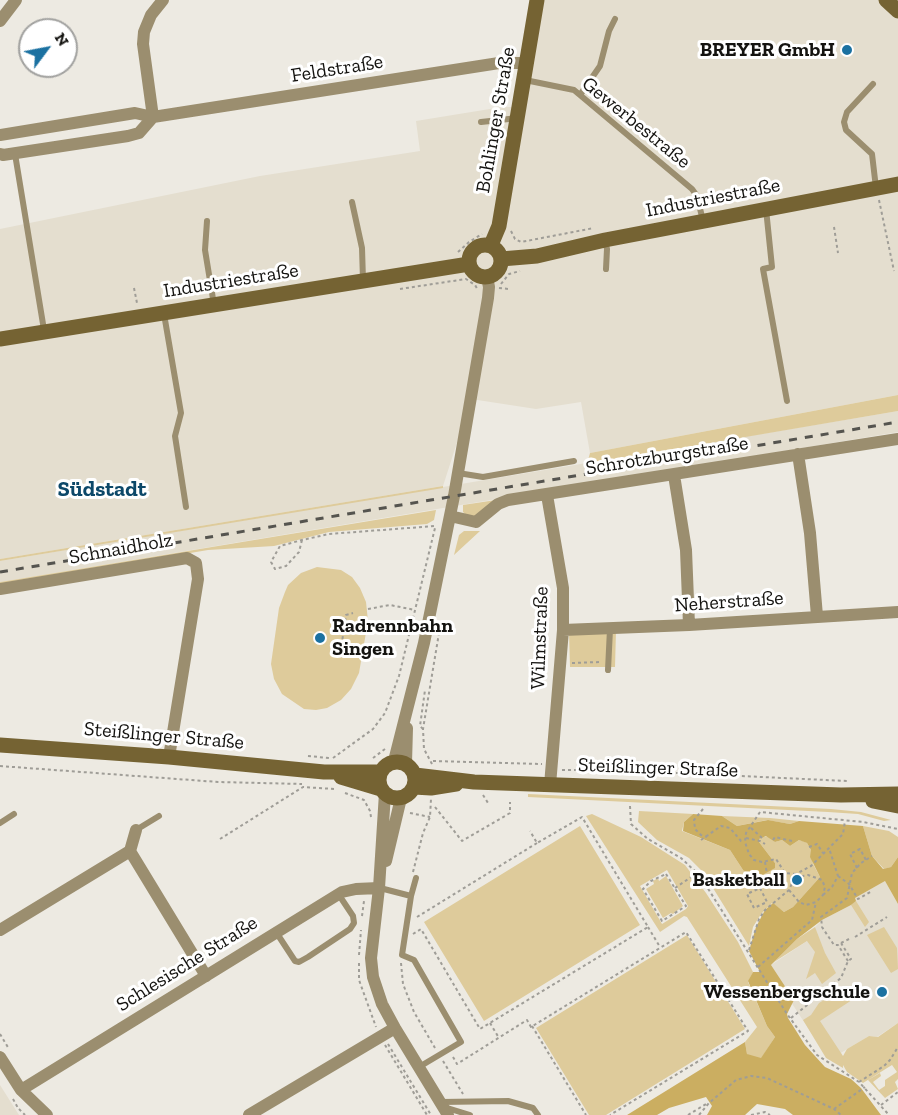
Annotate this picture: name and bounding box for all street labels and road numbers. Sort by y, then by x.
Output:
street label: Bohlinger Straße [471,45,521,195]
street label: Feldstraße [289,50,385,88]
street label: Gewerbestraße [577,72,695,174]
street label: Industriestraße [644,173,782,223]
street label: Industriestraße [162,258,300,304]
street label: Schrotzburgstraße [584,431,750,481]
street label: Schnaidholz [67,528,175,570]
street label: Wilmstraße [526,586,554,690]
street label: Neherstraße [674,586,784,618]
street label: Steißlinger Straße [83,717,245,755]
street label: Steißlinger Straße [577,753,739,783]
street label: Schlesische Straße [112,911,262,1017]

